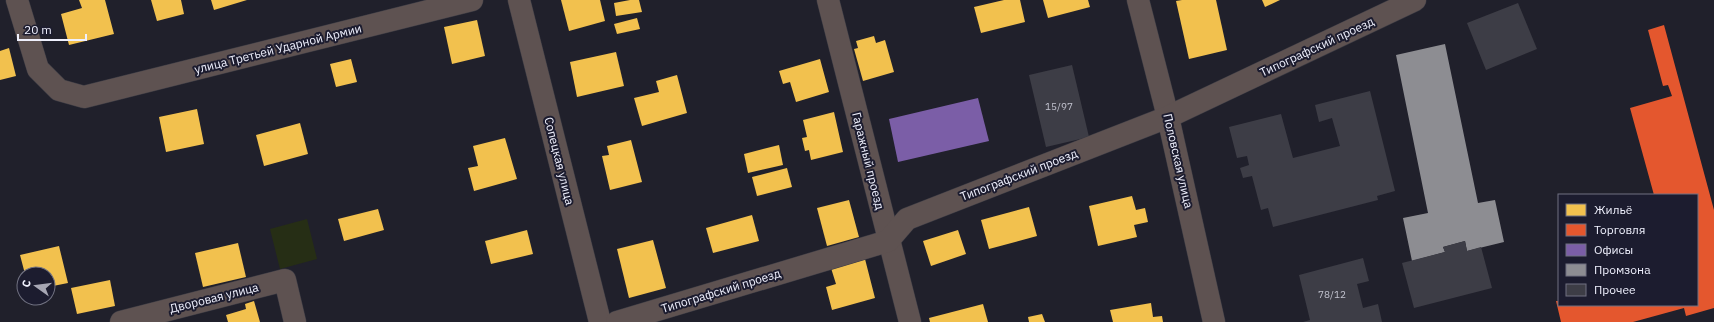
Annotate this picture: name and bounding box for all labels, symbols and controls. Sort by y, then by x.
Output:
street label: Типографский проезд [1257,13,1376,80]
scale bar [18,16,86,42]
street label: улица Третьей Ударной Армии [193,20,363,77]
text: 20 m [24,22,52,37]
house number: 15/97 [1045,100,1073,113]
street label: Гаражный проезд [849,111,888,211]
street label: Половская улица [1160,112,1197,210]
street label: Сопецкая улица [541,115,578,207]
street label: Типографский проезд [958,145,1080,204]
legend [1558,194,1698,306]
text: Жильё [1594,202,1633,217]
text: Торговля [1594,222,1645,237]
text: Офисы [1594,242,1633,257]
text: Промзона [1594,262,1651,277]
street label: Типографский проезд [659,265,783,316]
north arrow [16,266,56,306]
text: С [19,278,34,289]
street label: Дворовая улица [168,279,261,316]
text: Прочее [1594,282,1636,297]
house number: 78/12 [1318,288,1346,301]

